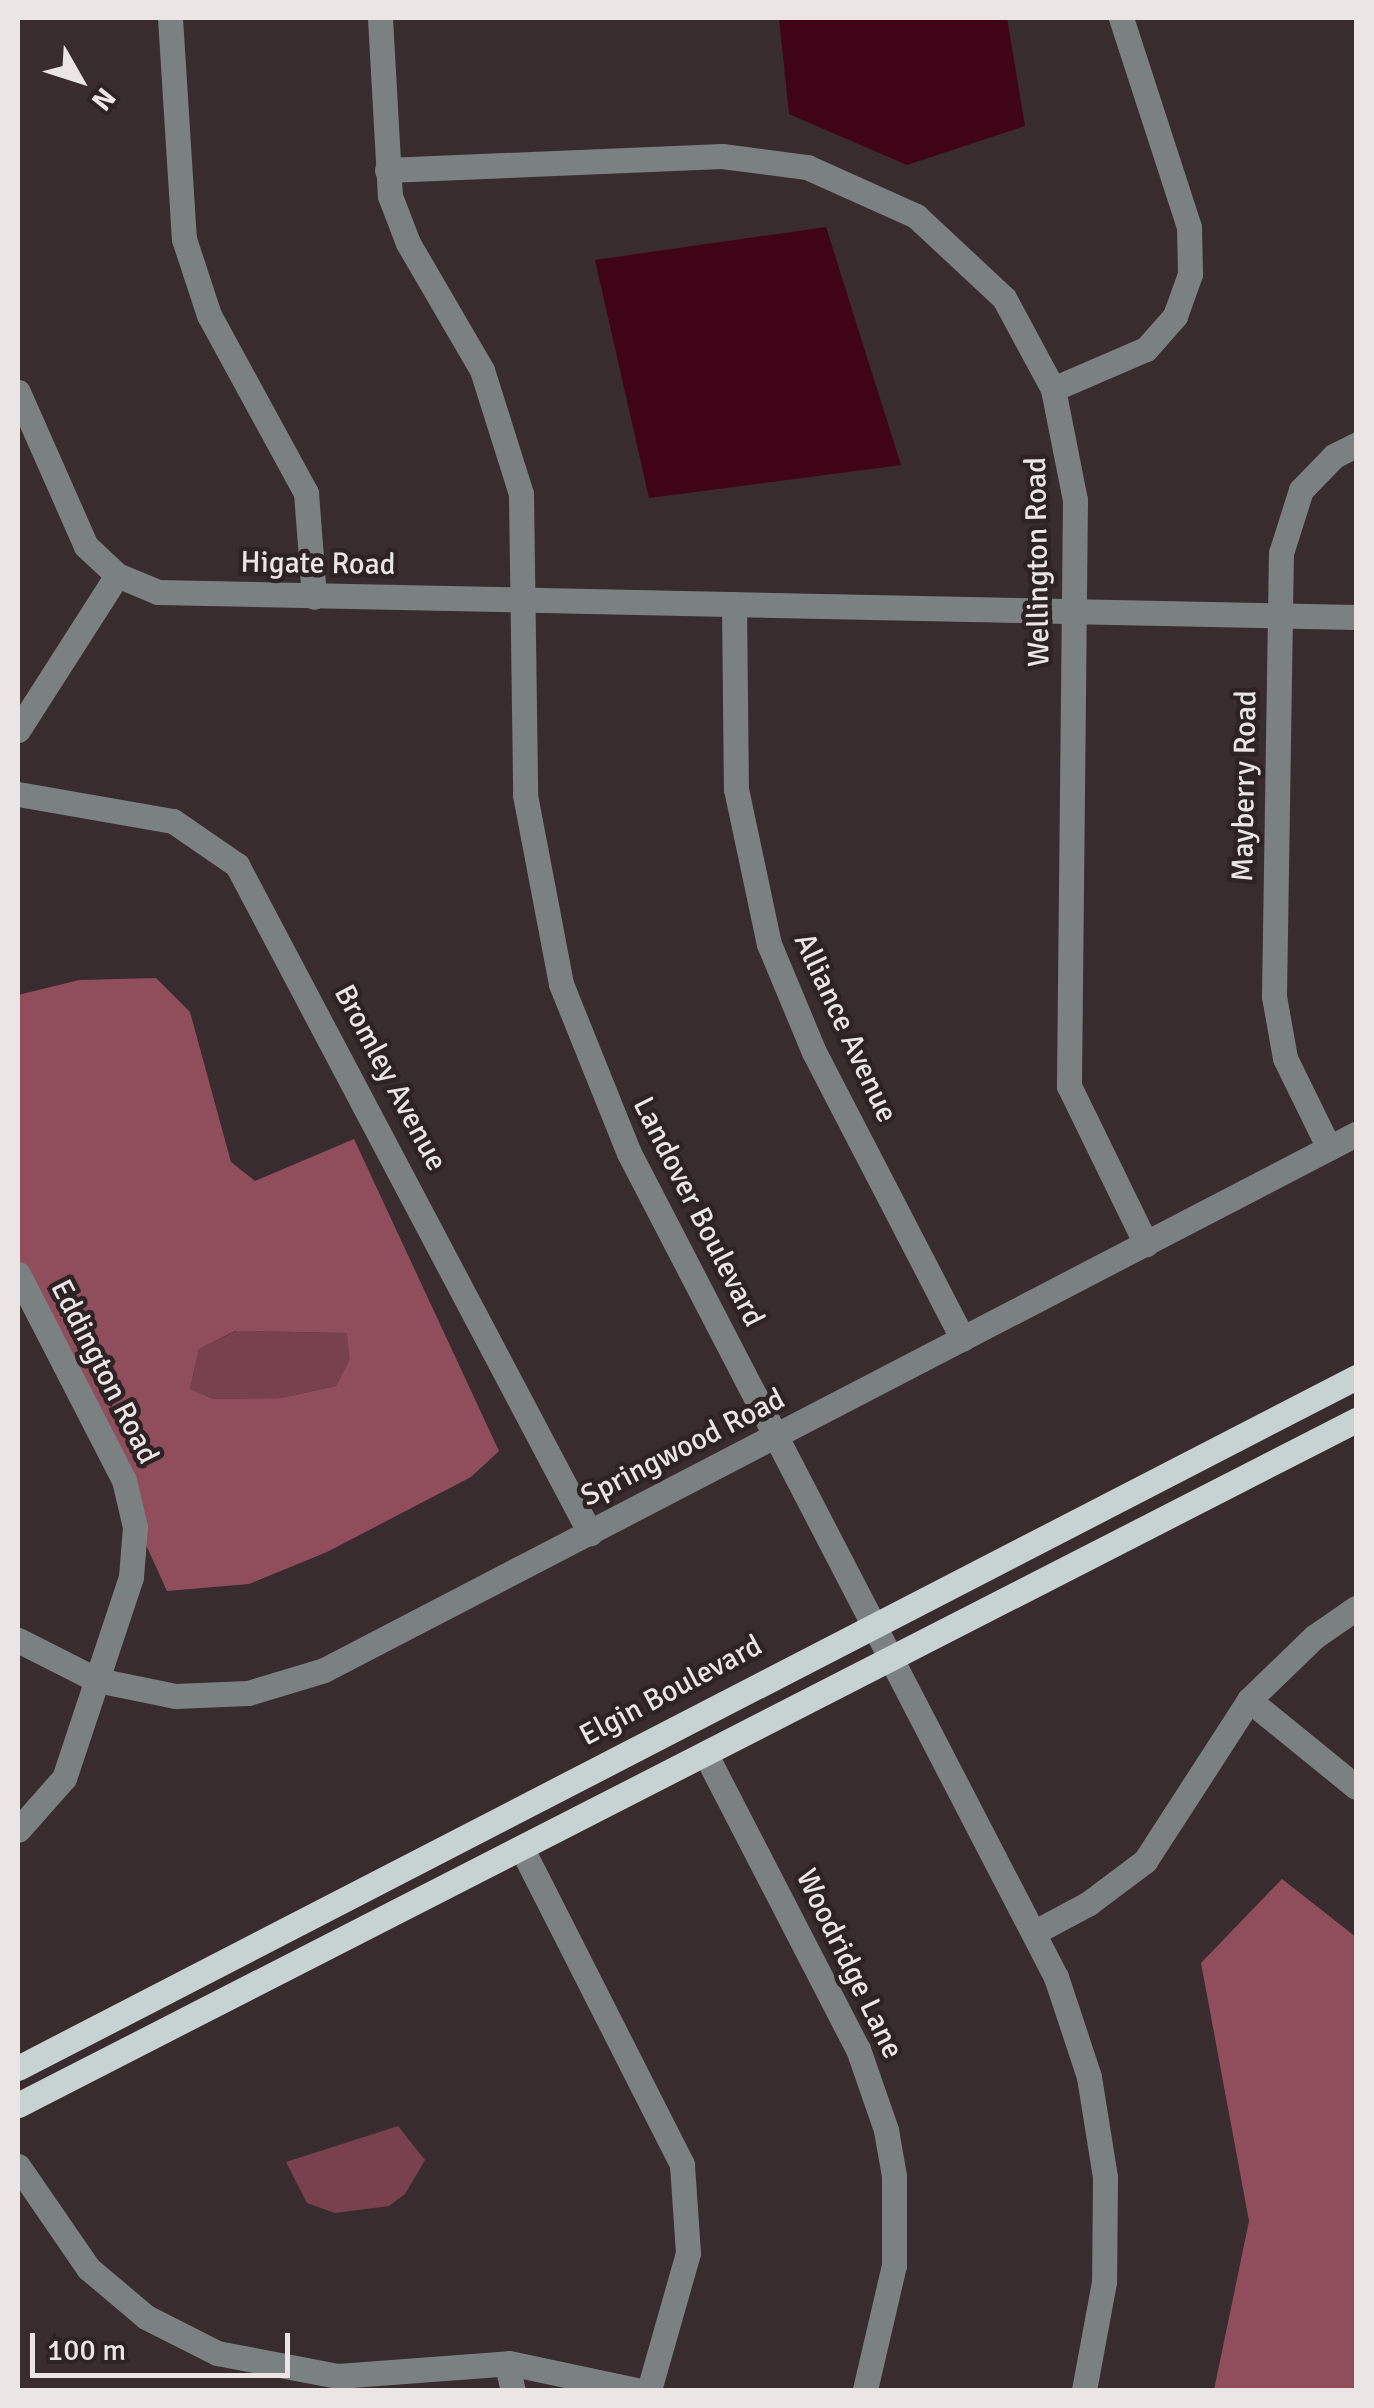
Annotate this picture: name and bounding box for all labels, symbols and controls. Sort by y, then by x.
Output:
north arrow [30,30,130,130]
text: N [84,81,123,117]
street label: Wellington Road [1018,457,1058,667]
street label: Higate Road [240,545,396,583]
street label: Mayberry Road [1225,690,1265,882]
street label: Alliance Avenue [786,928,904,1128]
street label: Bromley Avenue [326,979,454,1177]
street label: Landover Boulevard [625,1091,771,1333]
street label: Eddington Road [42,1274,166,1470]
street label: Springwood Road [575,1381,791,1515]
street label: Elgin Boulevard [574,1628,768,1754]
street label: Woodridge Lane [788,1863,910,2065]
scale bar [35,2313,295,2375]
text: 100 m [47,2332,126,2369]

